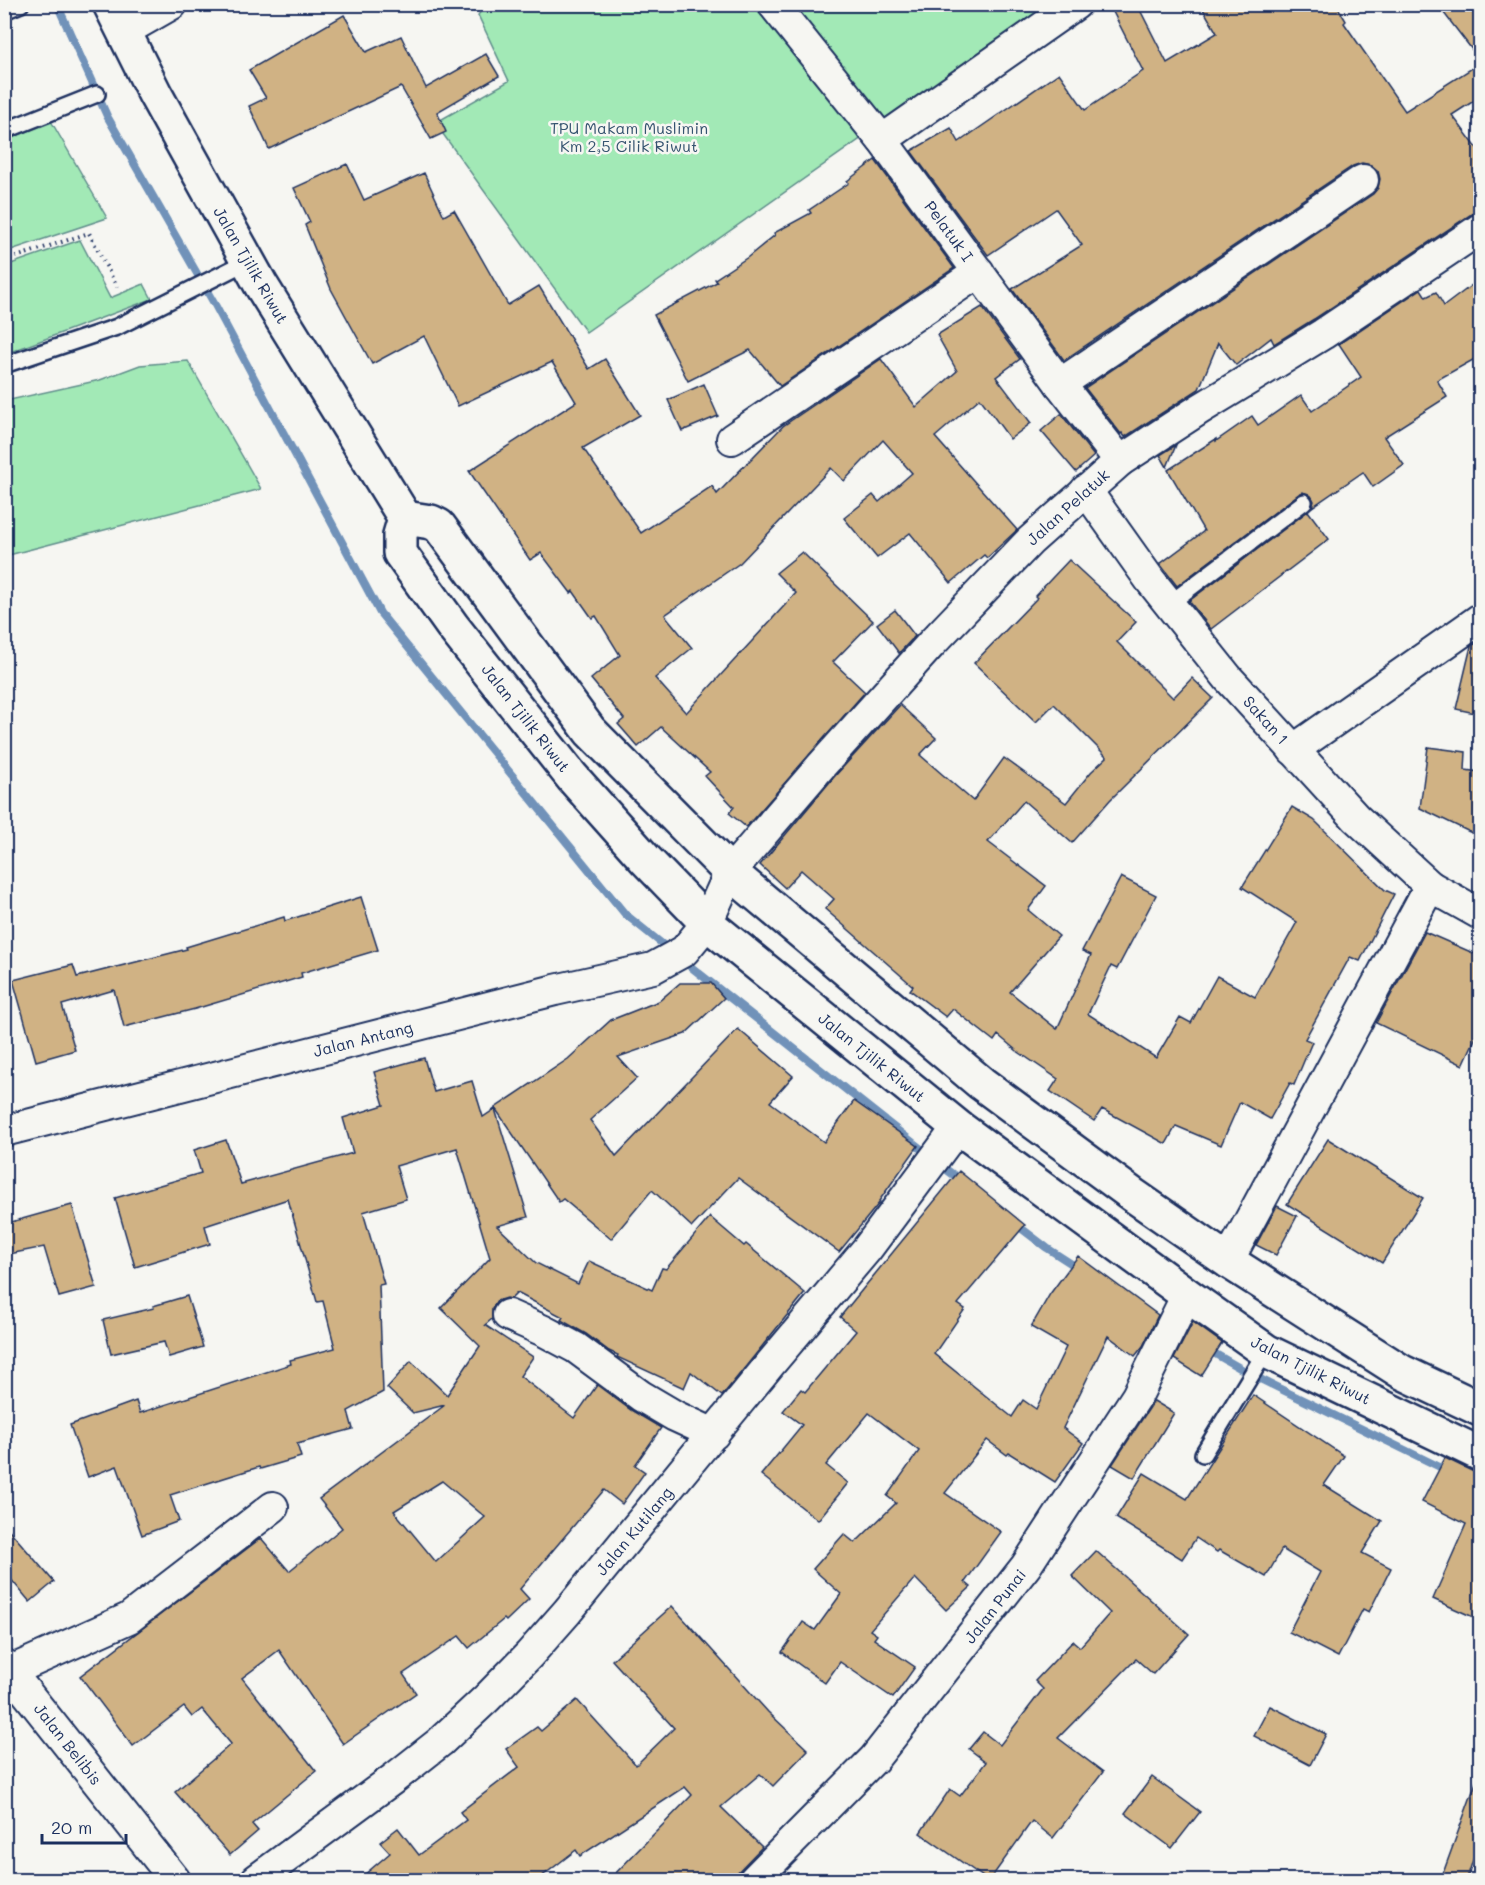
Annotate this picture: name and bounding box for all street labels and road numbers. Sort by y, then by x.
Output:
street label: Pelatuk I [920,196,978,265]
street label: Jalan Tjilik Riwut [209,202,293,327]
street label: Jalan Pelatuk [1022,464,1114,549]
street label: Jalan Tjilik Riwut [478,659,575,776]
street label: Sakan 1 [1239,691,1294,748]
street label: Jalan Tjilik Riwut [814,1007,930,1106]
street label: Jalan Antang [311,1016,415,1061]
street label: Jalan Tjilik Riwut [1248,1330,1375,1409]
street label: Jalan Kutilang [590,1482,677,1579]
street label: Jalan Punai [959,1564,1030,1647]
street label: Jalan Belibis [30,1698,107,1789]

